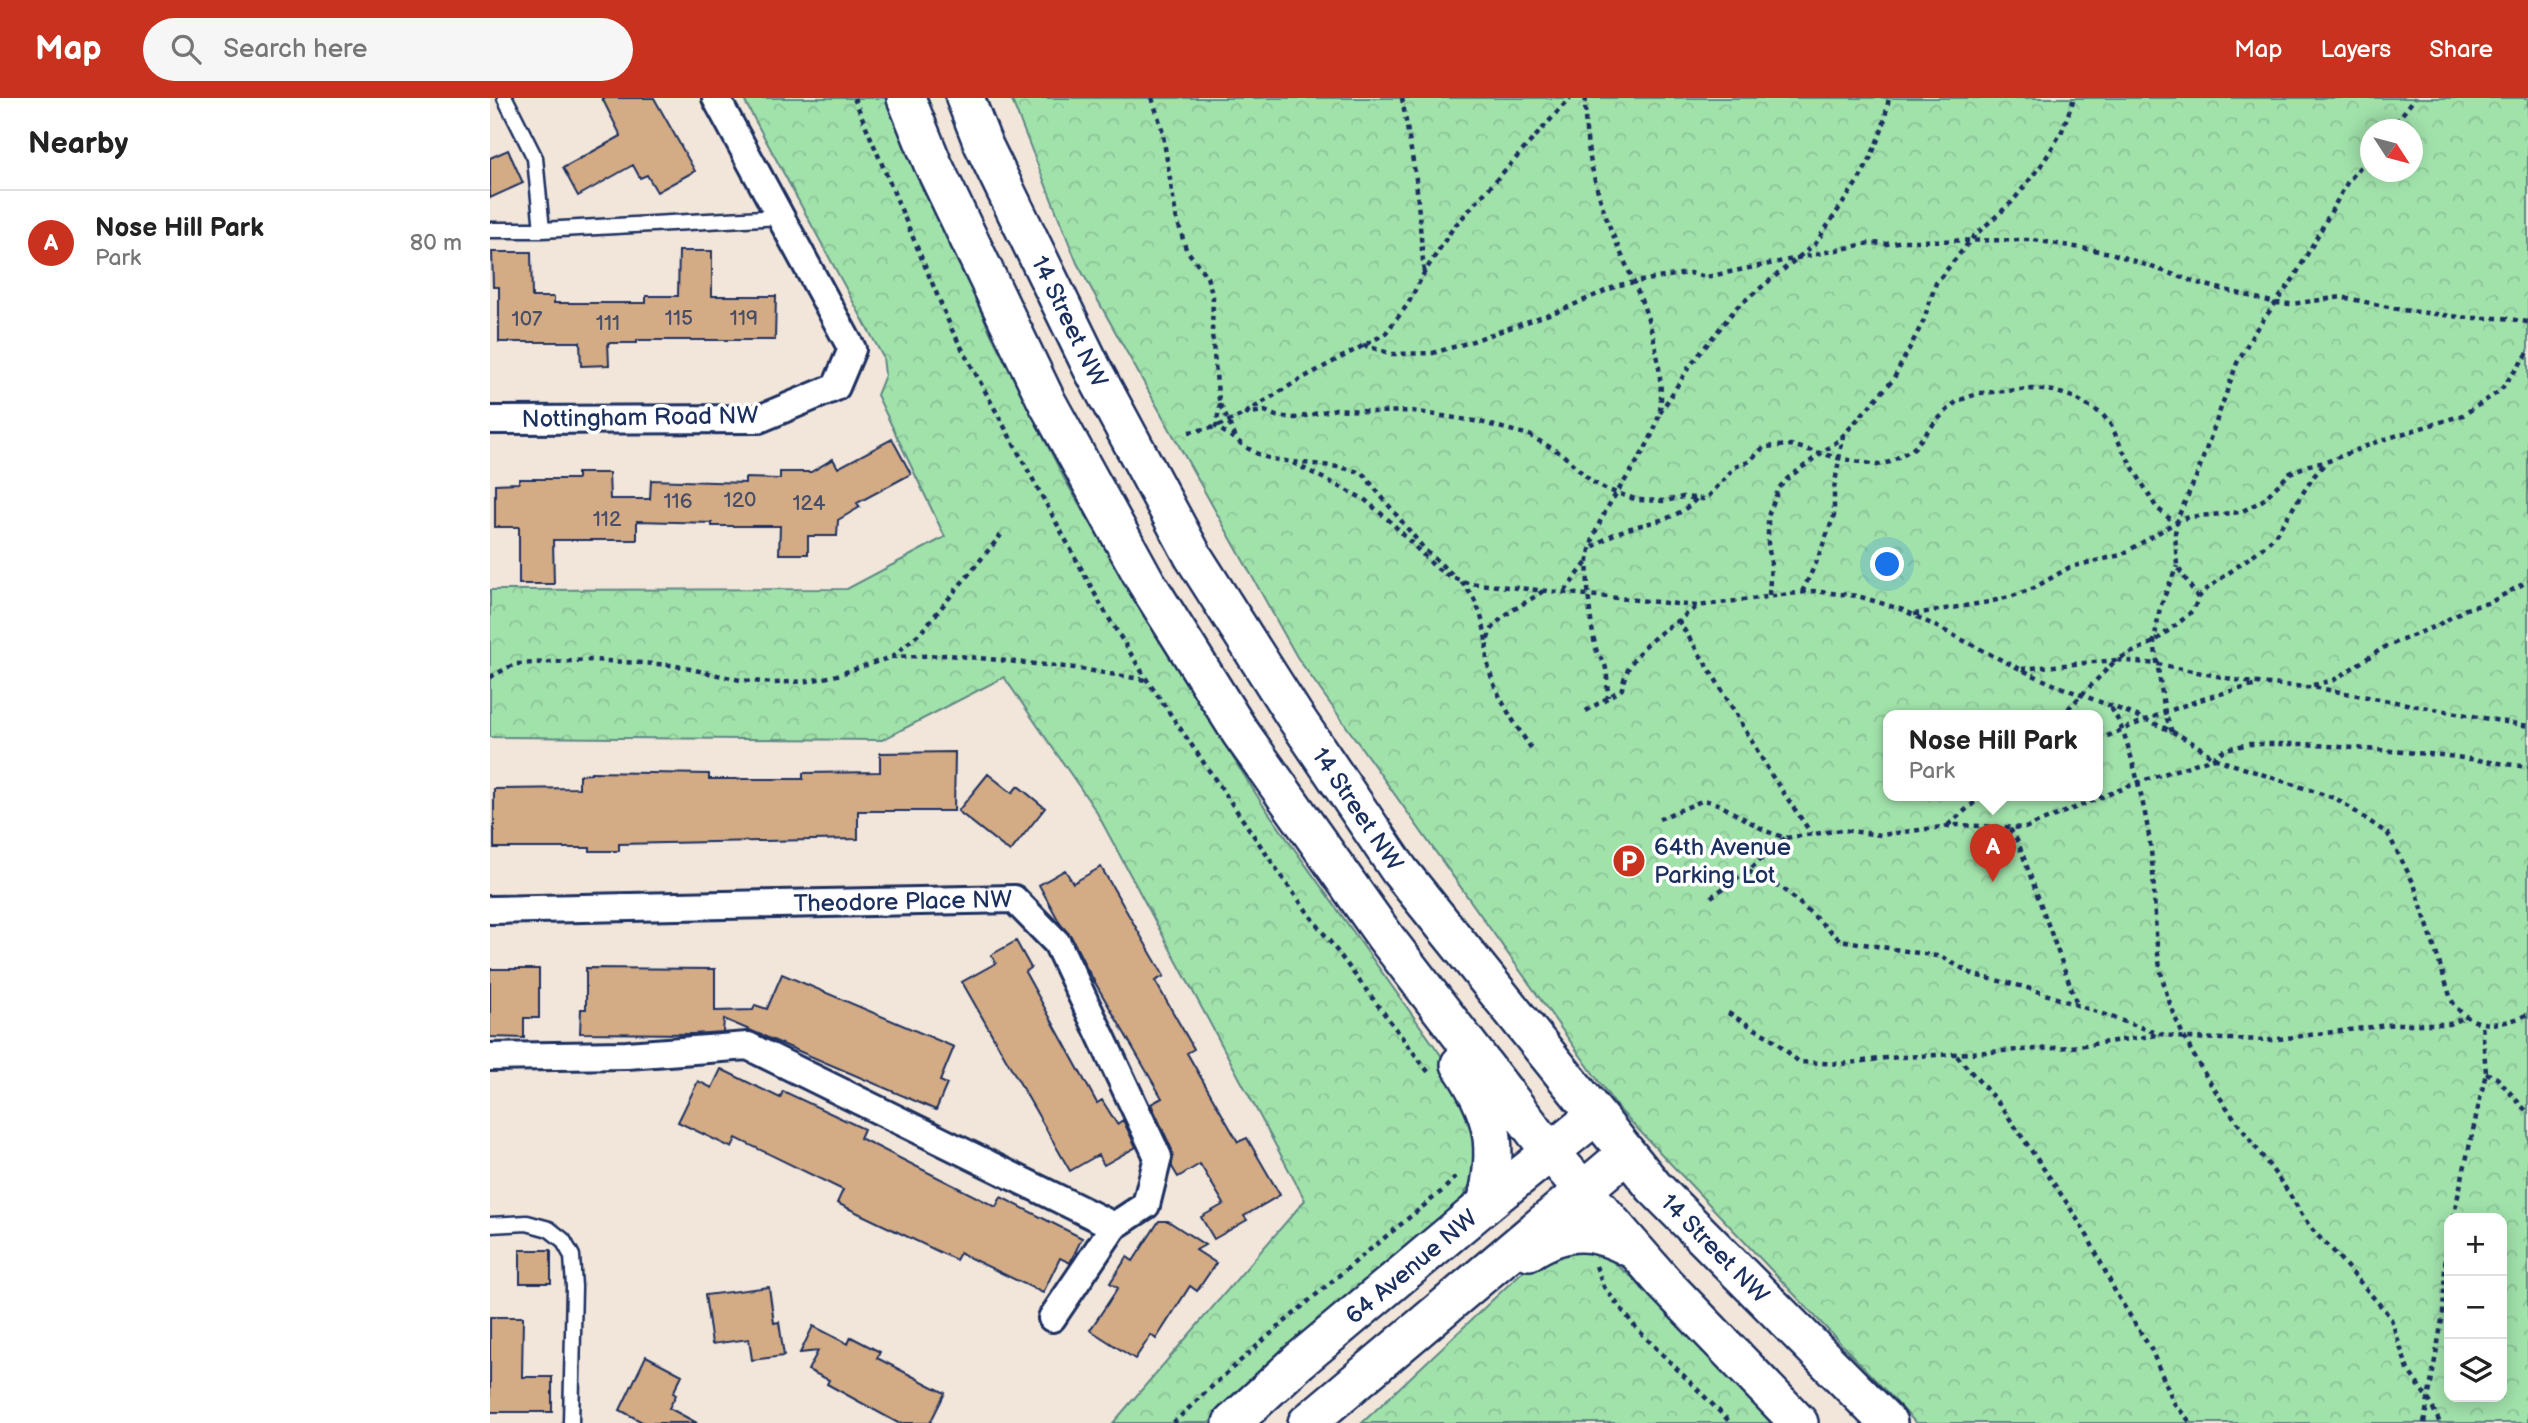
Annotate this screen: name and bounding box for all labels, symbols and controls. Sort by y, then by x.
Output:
search box [143,18,633,81]
text: Map [35,29,101,69]
icon: search [167,30,205,68]
text: Search here [223,34,367,65]
text: Map [2234,35,2282,64]
text: Layers [2320,35,2391,64]
text: Share [2429,35,2493,64]
north arrow [2360,119,2423,182]
text: Nearby [28,126,128,162]
text: Nose Hill Park [95,213,264,244]
text: A [44,229,58,257]
text: 80 m [410,229,462,257]
text: Park [95,244,141,272]
street label: 14 Street NW [1025,251,1114,393]
house number: 115 [665,306,693,331]
house number: 119 [730,306,758,331]
house number: 107 [512,307,543,332]
house number: 111 [596,311,620,336]
street label: Nottingham Road NW [521,401,759,434]
house number: 120 [724,488,756,513]
house number: 116 [663,489,693,514]
house number: 124 [792,491,826,516]
house number: 112 [593,507,622,532]
your location [1870,547,1904,581]
popup [1883,710,2103,801]
text: Nose Hill Park [1909,726,2077,757]
street label: 14 Street NW [1305,742,1409,877]
text: Park [1909,757,1955,785]
pin: A [1970,824,2016,882]
place label: 64th Avenue Parking Lot [1654,833,1791,890]
parking icon: 64th Avenue Parking Lot [1610,842,1648,880]
street label: Theodore Place NW [793,885,1013,919]
street label: 14 Street NW [1654,1188,1775,1310]
street label: 64 Avenue NW [1340,1203,1484,1331]
map controls [2444,1213,2507,1402]
button: + [2444,1213,2507,1276]
button: − [2444,1276,2507,1339]
button: layers [2444,1339,2507,1402]

